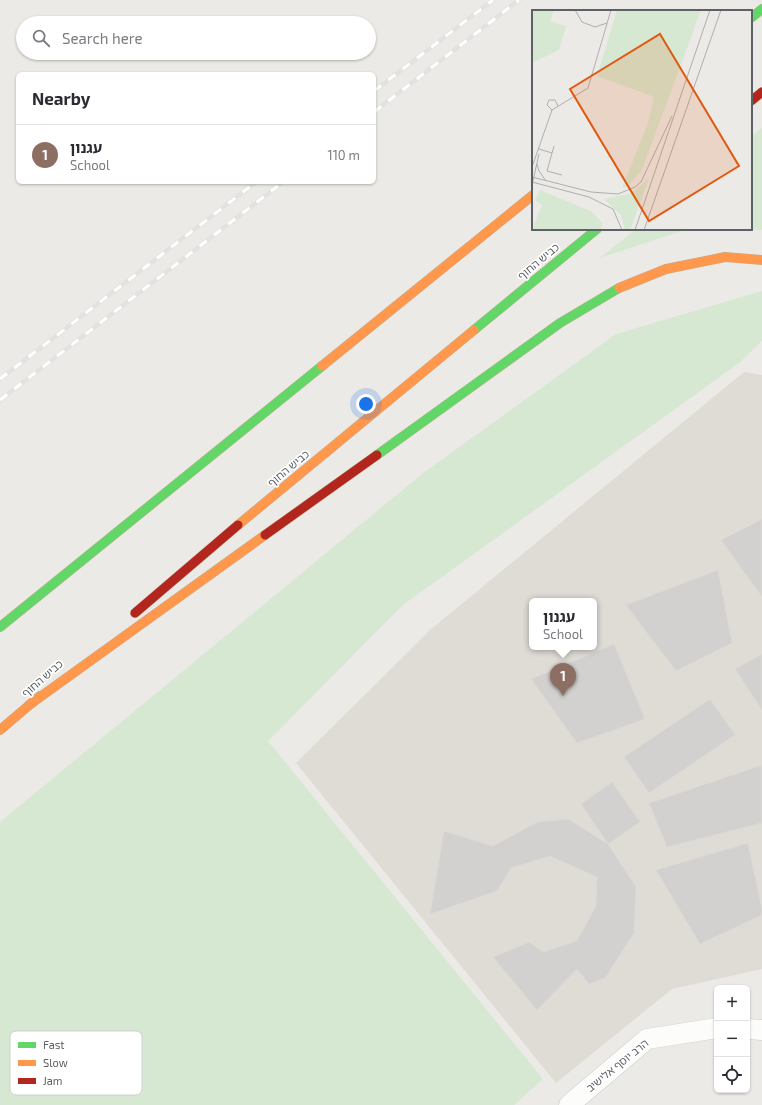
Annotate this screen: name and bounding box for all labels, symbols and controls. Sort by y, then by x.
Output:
inset map [532,10,752,230]
search box [16,16,376,60]
icon: search [30,27,52,49]
text: Search here [62,29,143,47]
text: Nearby [32,88,90,108]
text: עגנון [70,138,102,156]
text: 1 [42,147,48,163]
text: 110 m [328,147,360,163]
text: School [70,157,110,173]
street label: כביש החוף [515,240,562,282]
your location [356,394,376,414]
street label: כביש החוף [265,447,312,489]
popup [529,598,597,650]
text: עגנון [543,607,575,625]
text: School [543,626,583,642]
street label: כביש החוף [19,656,65,699]
pin: 1 [550,663,576,696]
map controls [714,985,750,1093]
button: + [714,985,750,1021]
button: − [714,1021,750,1057]
legend [10,1031,142,1095]
street label: הרב יוסף אלישיב [583,1036,651,1094]
text: Fast [43,1038,65,1051]
text: Slow [43,1056,68,1069]
button: locate [714,1057,750,1093]
text: Jam [43,1074,62,1087]

